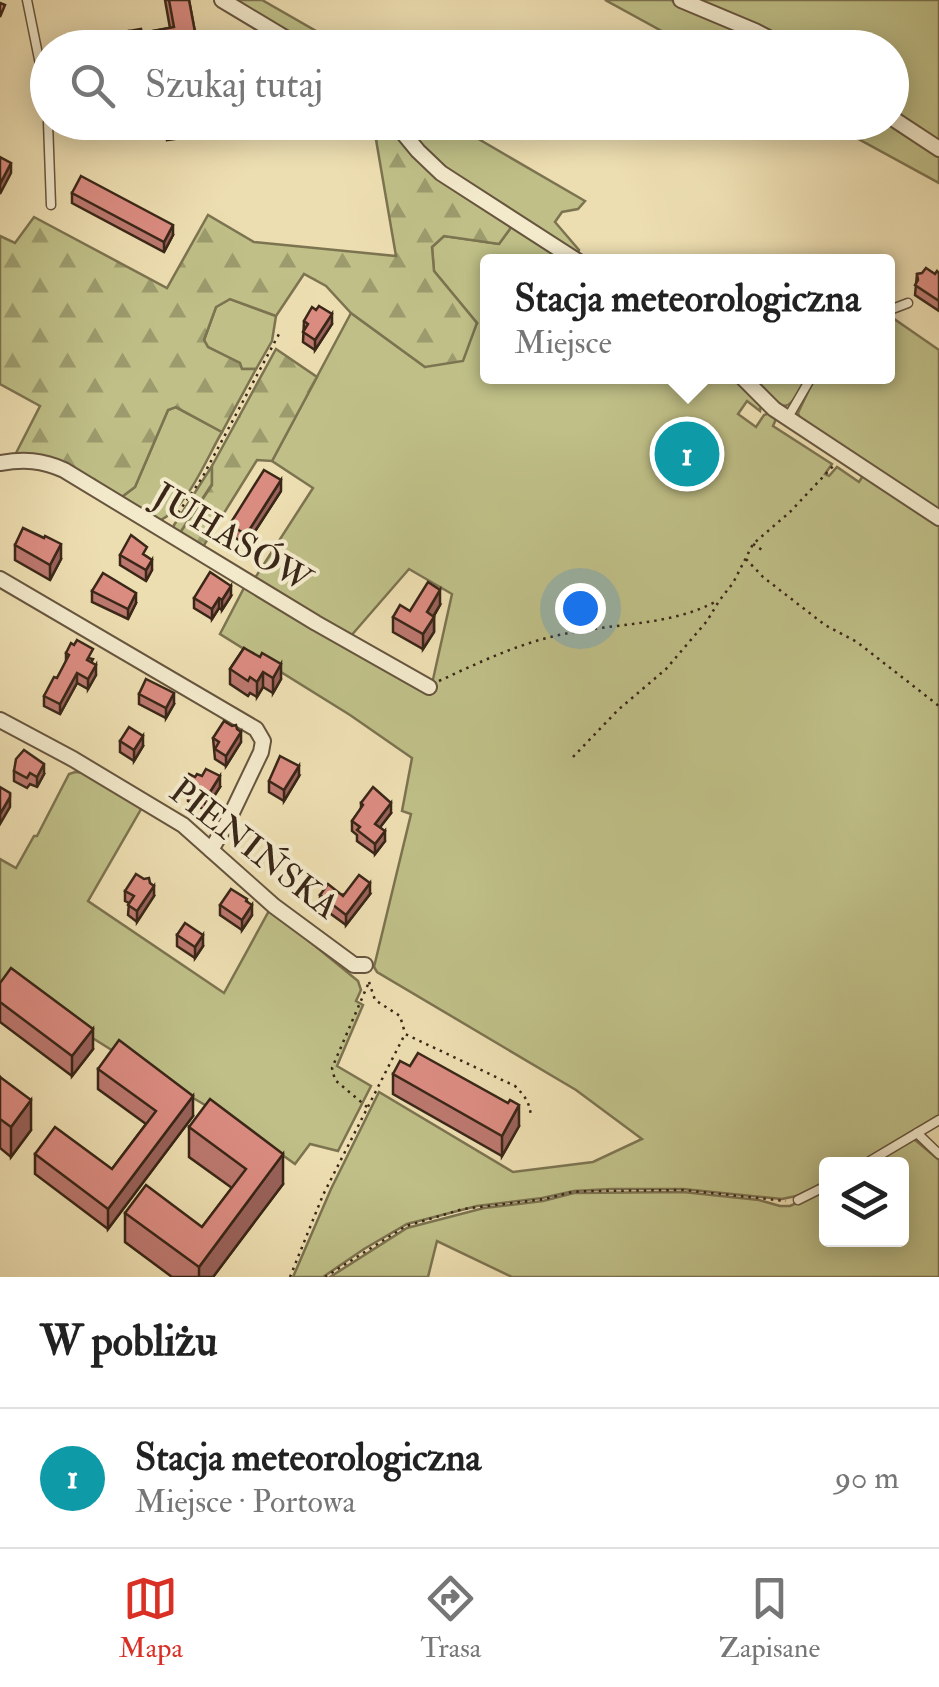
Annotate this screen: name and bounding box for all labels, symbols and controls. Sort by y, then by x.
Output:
search box [30,30,909,140]
icon: search [65,58,120,113]
text: Szukaj tutaj [145,61,323,109]
popup [480,254,895,384]
text: Stacja meteorologiczna [514,275,861,323]
text: Miejsce [514,323,612,363]
pin: 1 [654,416,720,492]
street label: JUHASÓW [144,472,321,603]
your location [555,583,606,634]
street label: PIENIŃSKA [161,768,348,929]
map controls [819,1157,909,1247]
button: layers [819,1157,909,1247]
text: W pobliżu [40,1316,217,1368]
text: Stacja meteorologiczna [135,1434,481,1482]
text: 1 [67,1458,78,1498]
text: 90 m [835,1458,899,1498]
text: Miejsce · Portowa [135,1482,356,1522]
tab: Mapa [119,1571,183,1666]
tab: Trasa [421,1571,481,1666]
tab: Zapisane [719,1571,820,1666]

